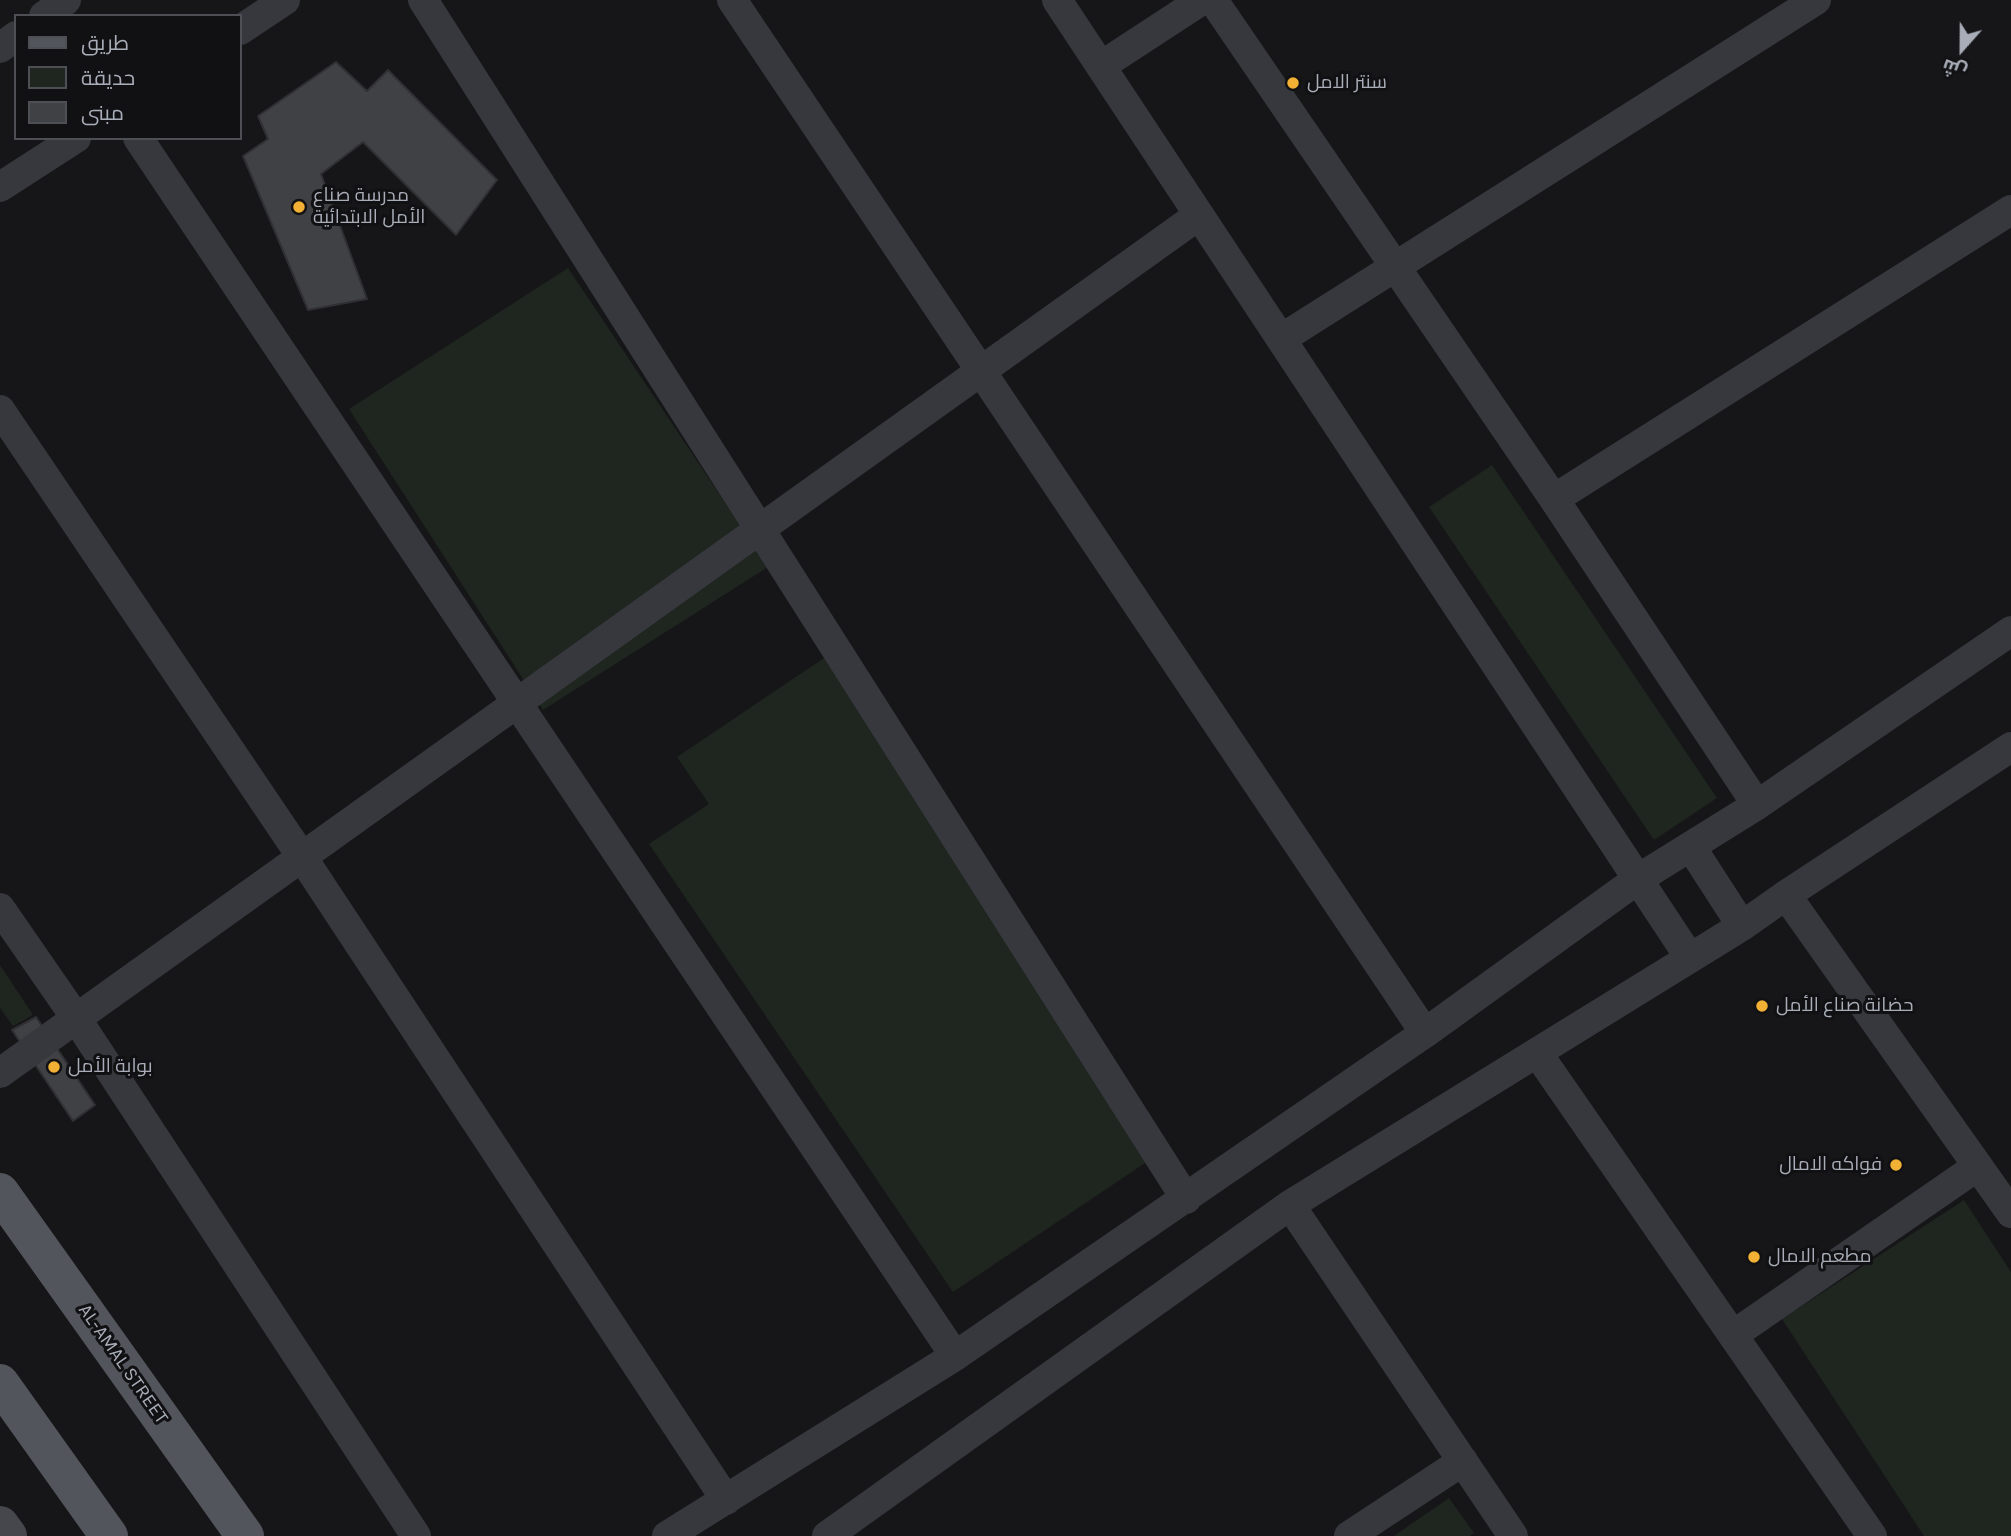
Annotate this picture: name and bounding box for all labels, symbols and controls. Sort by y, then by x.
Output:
legend [14,14,242,140]
north arrow [1927,14,1997,84]
text: طريق [81,31,129,55]
text: ش [1939,54,1970,83]
text: حديقة [81,66,135,90]
place label: سنتر الامل [1307,72,1387,94]
marker: سنتر الامل [1285,75,1301,91]
text: مبنى [81,101,124,125]
place label: مدرسة صناع الأمل الابتدائية [313,185,425,229]
marker: مدرسة صناع الأمل الابتدائية [291,199,307,215]
place label: حضانة صناع الأمل [1776,995,1914,1017]
marker: حضانة صناع الأمل [1754,998,1770,1014]
place label: بوابة الأمل [68,1056,153,1078]
marker: بوابة الأمل [46,1059,62,1075]
place label: فواكه الامال [1779,1154,1882,1176]
marker: فواكه الامال [1888,1157,1904,1173]
place label: مطعم الامال [1768,1246,1871,1268]
marker: مطعم الامال [1746,1249,1762,1265]
street label: AL-AMAL STREET [73,1300,173,1428]

